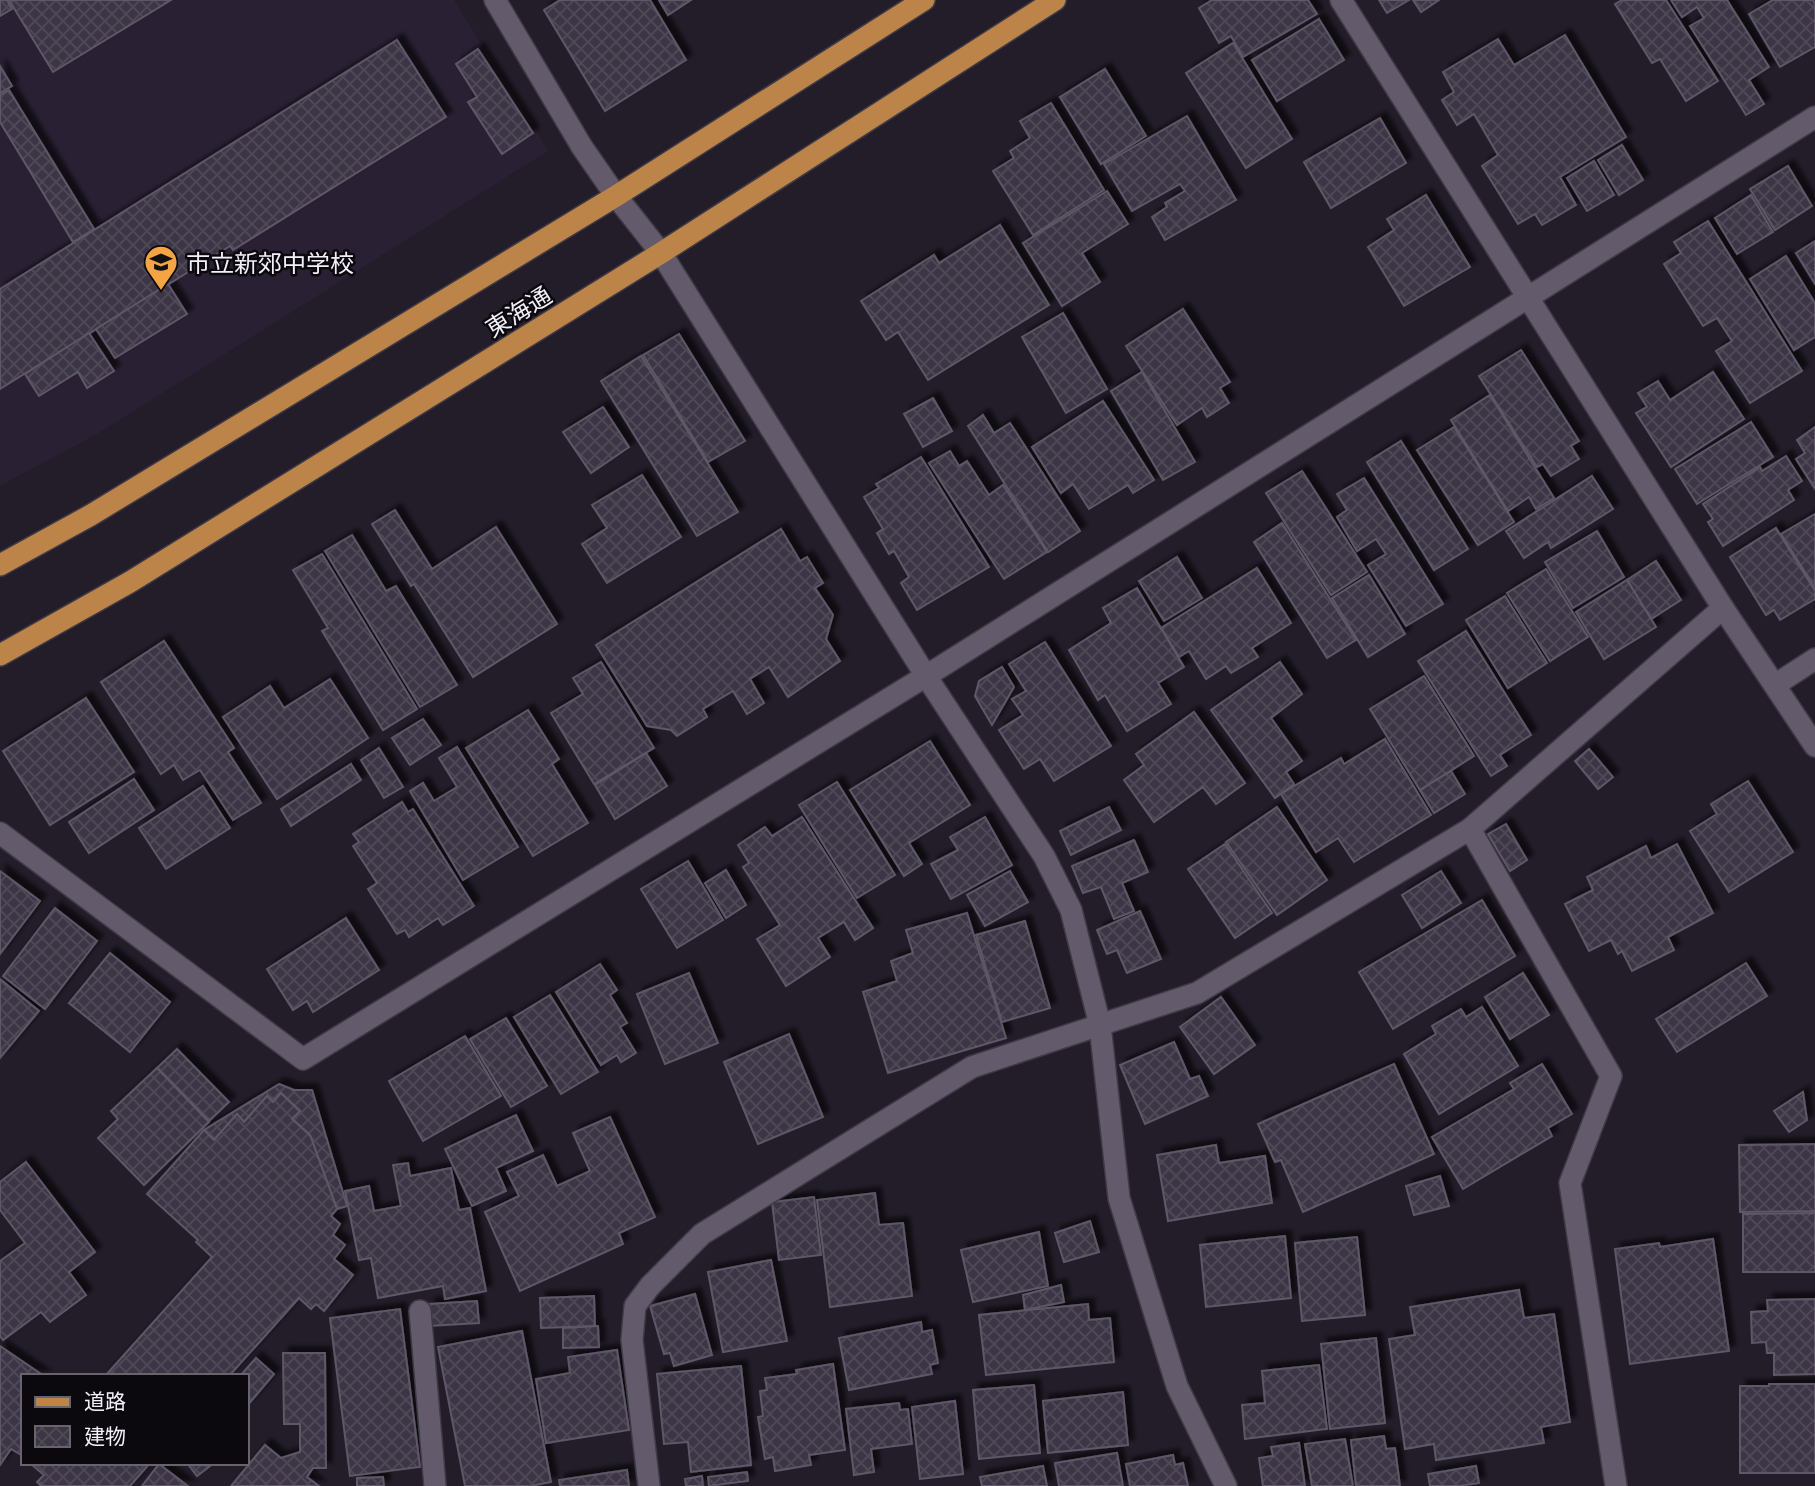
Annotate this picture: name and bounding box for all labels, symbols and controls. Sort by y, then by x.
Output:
school or university icon: 市立新郊中学校 [142,243,180,292]
place label: 市立新郊中学校 [186,248,354,277]
street label: 東海通 [480,280,556,342]
legend [21,1374,248,1465]
text: 道路 [84,1388,126,1413]
text: 建物 [84,1423,126,1448]

